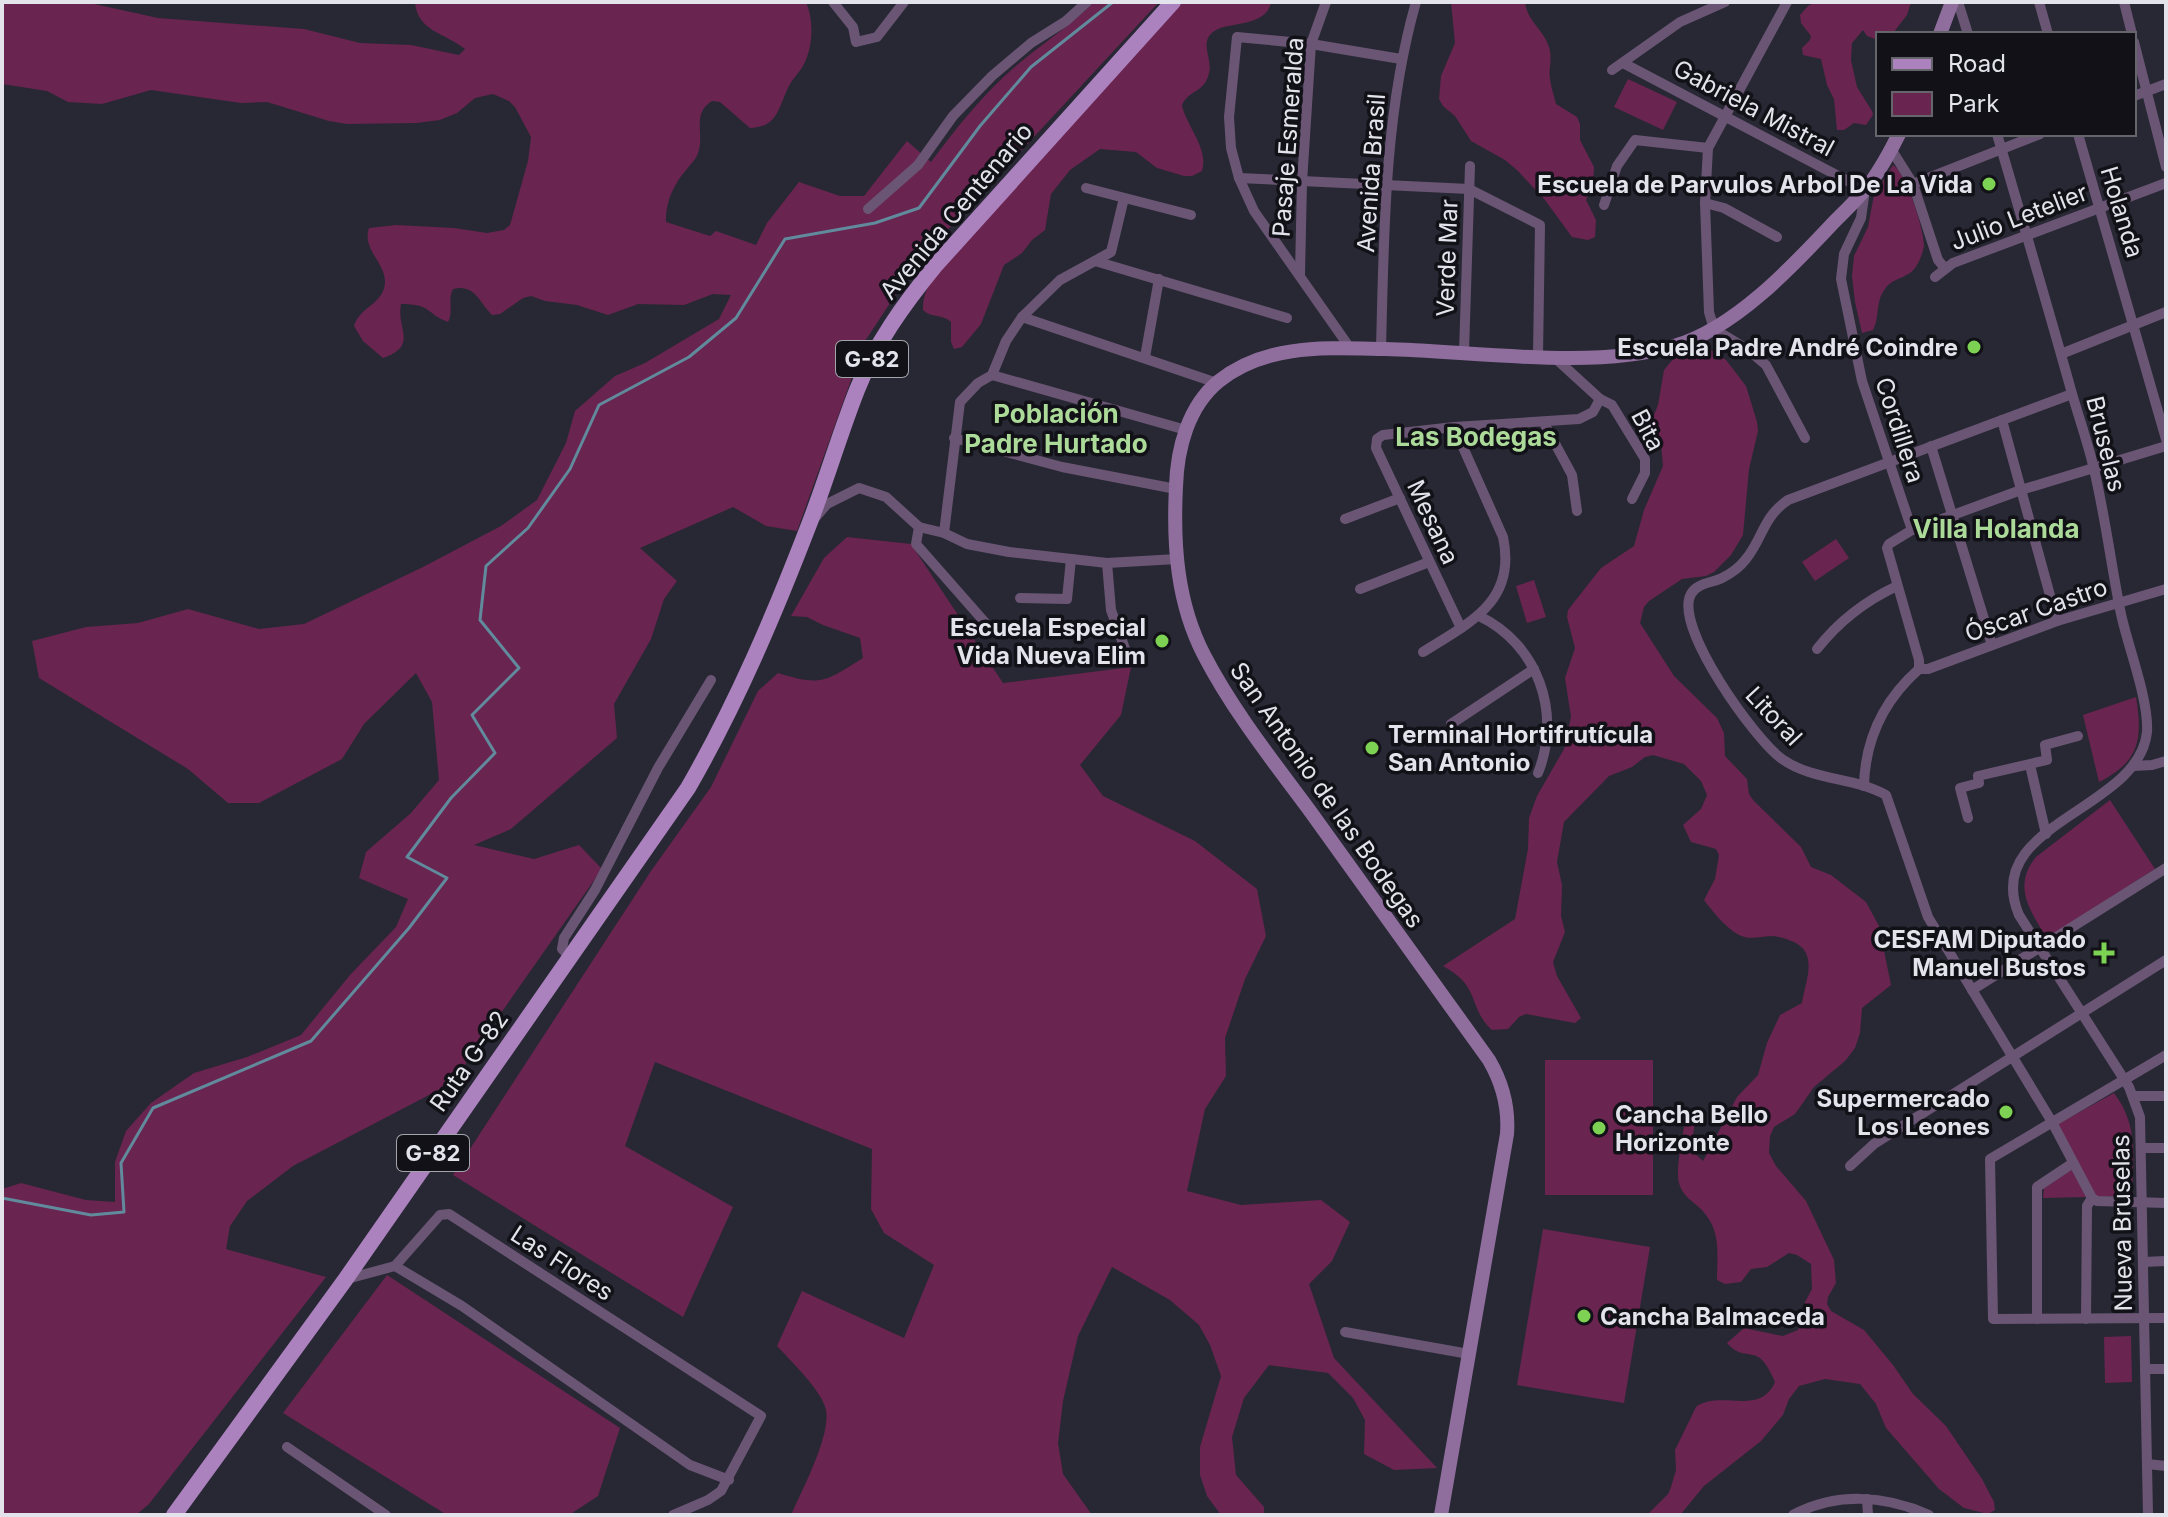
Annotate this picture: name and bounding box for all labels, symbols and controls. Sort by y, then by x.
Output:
legend [1876,32,2136,136]
street label: Pasaje Esmeralda [1267,36,1309,238]
text: Road [1948,49,2006,78]
street label: Gabriela Mistral [1669,53,1839,163]
text: Park [1948,89,1999,118]
street label: Avenida Brasil [1351,92,1391,254]
street label: Avenida Centenario [874,117,1038,305]
street label: Holanda [2094,163,2150,261]
place label: Escuela de Parvulos Arbol De La Vida [1537,170,1973,199]
marker: Escuela de Parvulos Arbol De La Vida [1980,175,1998,193]
street label: Julio Letelier [1946,178,2092,256]
street label: Verde Mar [1430,199,1464,317]
place label: Escuela Padre André Coindre [1617,333,1958,362]
marker: Escuela Padre André Coindre [1965,338,1983,356]
road number: G-82 [836,341,908,377]
street label: Cordillera [1869,374,1931,486]
street label: Bruselas [2080,393,2132,495]
district label: Población Padre Hurtado [964,398,1148,459]
street label: Bita [1625,404,1671,456]
district label: Las Bodegas [1395,421,1557,452]
street label: Mesana [1401,475,1465,569]
district label: Villa Holanda [1913,513,2079,544]
street label: Óscar Castro [1961,572,2111,648]
place label: Escuela Especial Vida Nueva Elim [950,613,1146,670]
marker: Escuela Especial Vida Nueva Elim [1153,632,1171,650]
street label: San Antonio de las Bodegas [1224,657,1430,933]
street label: Litoral [1740,681,1808,751]
place label: Terminal Hortifrutícula San Antonio [1388,720,1653,777]
marker: Terminal Hortifrutícula San Antonio [1363,739,1381,757]
place label: CESFAM Diputado Manuel Bustos [1873,925,2086,982]
marker: CESFAM Diputado Manuel Bustos [2093,942,2115,964]
street label: Ruta G-82 [424,1005,514,1117]
place label: Supermercado Los Leones [1816,1084,1990,1141]
place label: Cancha Bello Horizonte [1615,1100,1768,1157]
marker: Supermercado Los Leones [1997,1103,2015,1121]
marker: Cancha Bello Horizonte [1590,1119,1608,1137]
street label: Nueva Bruselas [2106,1134,2138,1312]
road number: G-82 [397,1135,469,1171]
street label: Las Flores [505,1219,619,1307]
place label: Cancha Balmaceda [1600,1302,1825,1331]
marker: Cancha Balmaceda [1575,1307,1593,1325]

